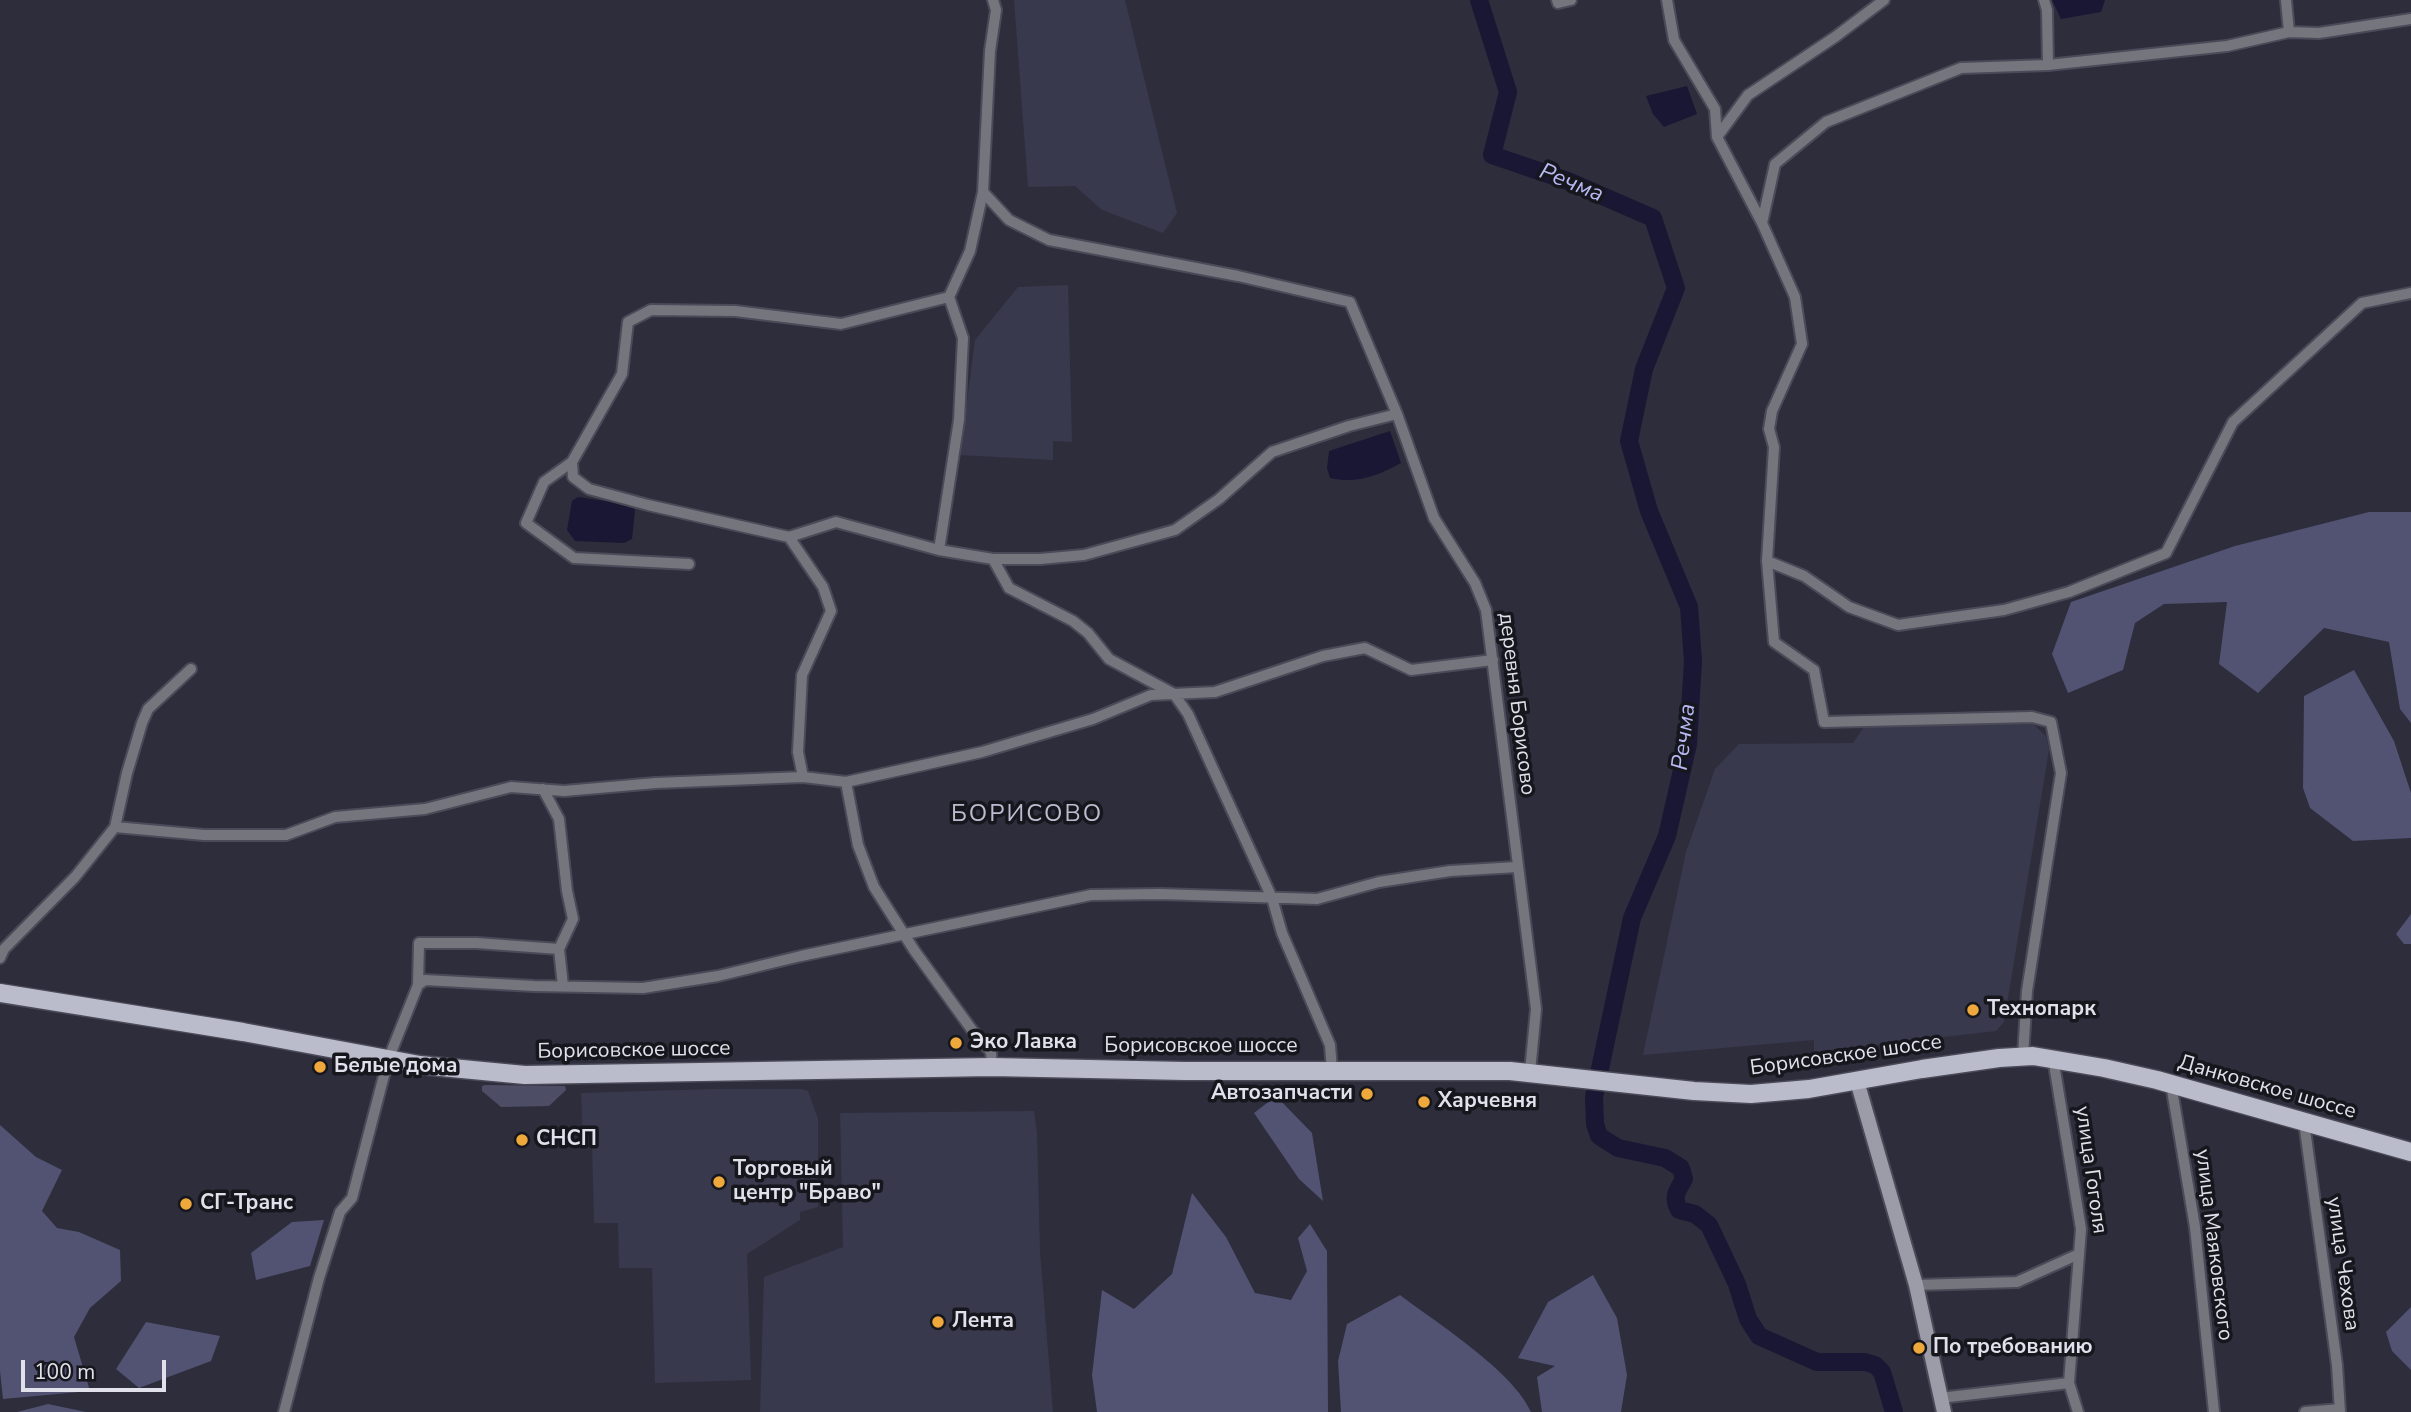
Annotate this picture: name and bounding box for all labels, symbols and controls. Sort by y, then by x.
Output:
water label: Речма [1535,159,1607,209]
street label: деревня Борисово [1492,611,1540,797]
water label: Речма [1667,702,1703,772]
district label: БОРИСОВО [952,801,1102,829]
place label: Технопарк [1987,997,2096,1023]
marker: Технопарк [1965,1002,1981,1018]
place label: Эко Лавка [970,1030,1077,1056]
street label: Борисовское шоссе [1749,1030,1943,1082]
street label: Борисовское шоссе [1104,1034,1298,1060]
marker: Эко Лавка [948,1035,964,1051]
street label: Борисовское шоссе [537,1037,731,1065]
street label: Данковское шоссе [2175,1051,2359,1125]
place label: Белые дома [334,1054,458,1080]
marker: Белые дома [312,1059,328,1075]
place label: Автозапчасти [1211,1081,1353,1107]
marker: Автозапчасти [1359,1086,1375,1102]
place label: Харчевня [1438,1089,1537,1115]
marker: Харчевня [1416,1094,1432,1110]
street label: улица Гоголя [2069,1104,2111,1236]
place label: СНСП [536,1127,597,1153]
marker: СНСП [514,1132,530,1148]
street label: улица Маяковского [2189,1148,2237,1342]
place label: Торговый центр "Браво" [733,1157,881,1207]
marker: Торговый центр "Браво" [711,1174,727,1190]
place label: СГ-Транс [200,1191,293,1217]
street label: улица Чехова [2320,1195,2364,1333]
marker: СГ-Транс [178,1196,194,1212]
place label: Лента [952,1309,1014,1335]
marker: Лента [930,1314,946,1330]
place label: По требованию [1933,1335,2093,1361]
marker: По требованию [1911,1340,1927,1356]
scale bar [24,1346,170,1390]
text: 100 m [34,1358,95,1386]

